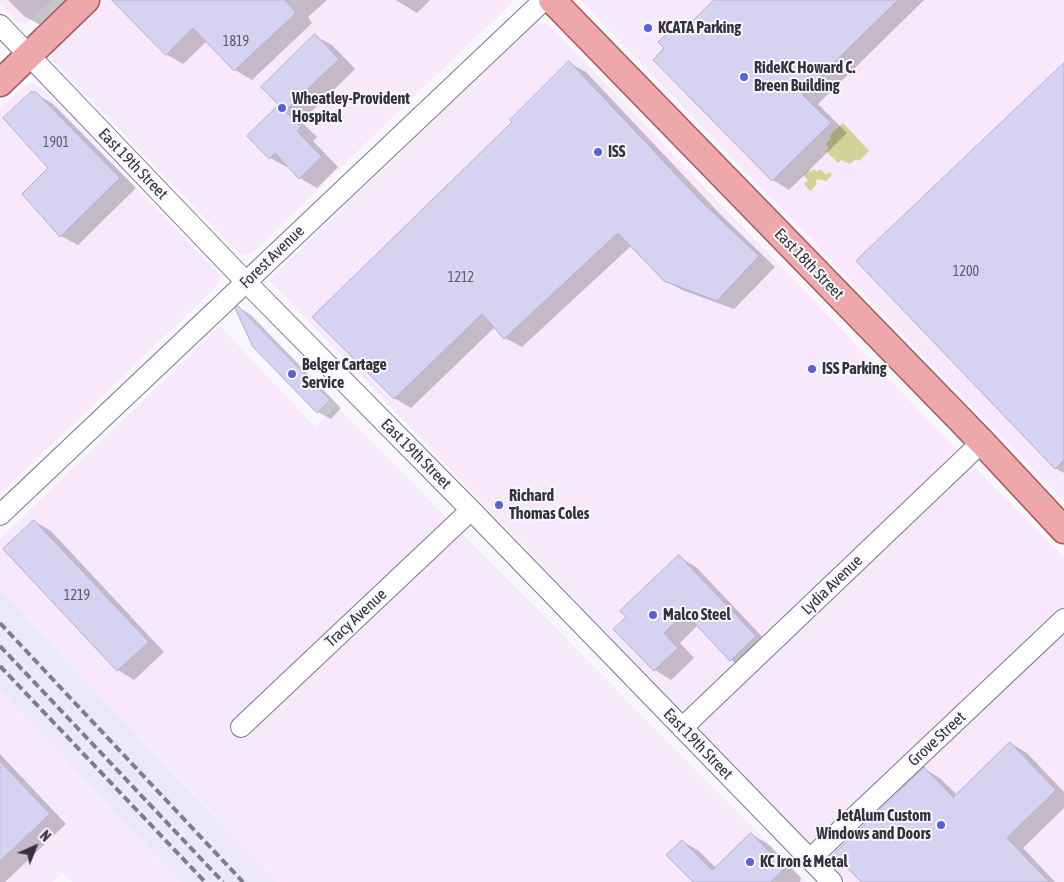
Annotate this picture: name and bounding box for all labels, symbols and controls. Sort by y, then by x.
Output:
place label: KCATA Parking [658,18,741,38]
marker: KCATA Parking [642,22,654,34]
house number: 1819 [223,34,249,50]
place label: RideKC Howard C. Breen Building [754,58,855,96]
marker: RideKC Howard C. Breen Building [738,71,750,83]
place label: Wheatley-Provident Hospital [292,89,410,127]
marker: Wheatley-Provident Hospital [276,102,288,114]
street label: East 19th Street [94,124,172,204]
house number: 1901 [43,135,69,151]
place label: ISS [608,142,626,162]
marker: ISS [592,146,604,158]
street label: Forest Avenue [236,221,308,293]
street label: East 18th Street [770,224,848,304]
house number: 1200 [953,264,979,280]
house number: 1212 [448,270,474,286]
place label: Belger Cartage Service [302,355,387,393]
place label: ISS Parking [822,359,887,379]
marker: ISS Parking [806,363,818,375]
marker: Belger Cartage Service [286,368,298,380]
street label: East 19th Street [377,415,455,493]
place label: Richard Thomas Coles [509,486,589,524]
marker: Richard Thomas Coles [493,499,505,511]
street label: Lydia Avenue [798,551,866,619]
street label: Tracy Avenue [321,585,391,651]
house number: 1219 [64,588,90,604]
place label: Malco Steel [663,605,731,625]
marker: Malco Steel [647,609,659,621]
street label: East 19th Street [659,704,737,784]
street label: Grove Street [904,708,970,770]
place label: JetAlum Custom Windows and Doors [816,806,931,844]
marker: JetAlum Custom Windows and Doors [935,819,947,831]
north arrow [10,822,60,872]
text: N [37,828,54,845]
place label: KC Iron & Metal [760,852,848,872]
marker: KC Iron & Metal [744,856,756,868]

